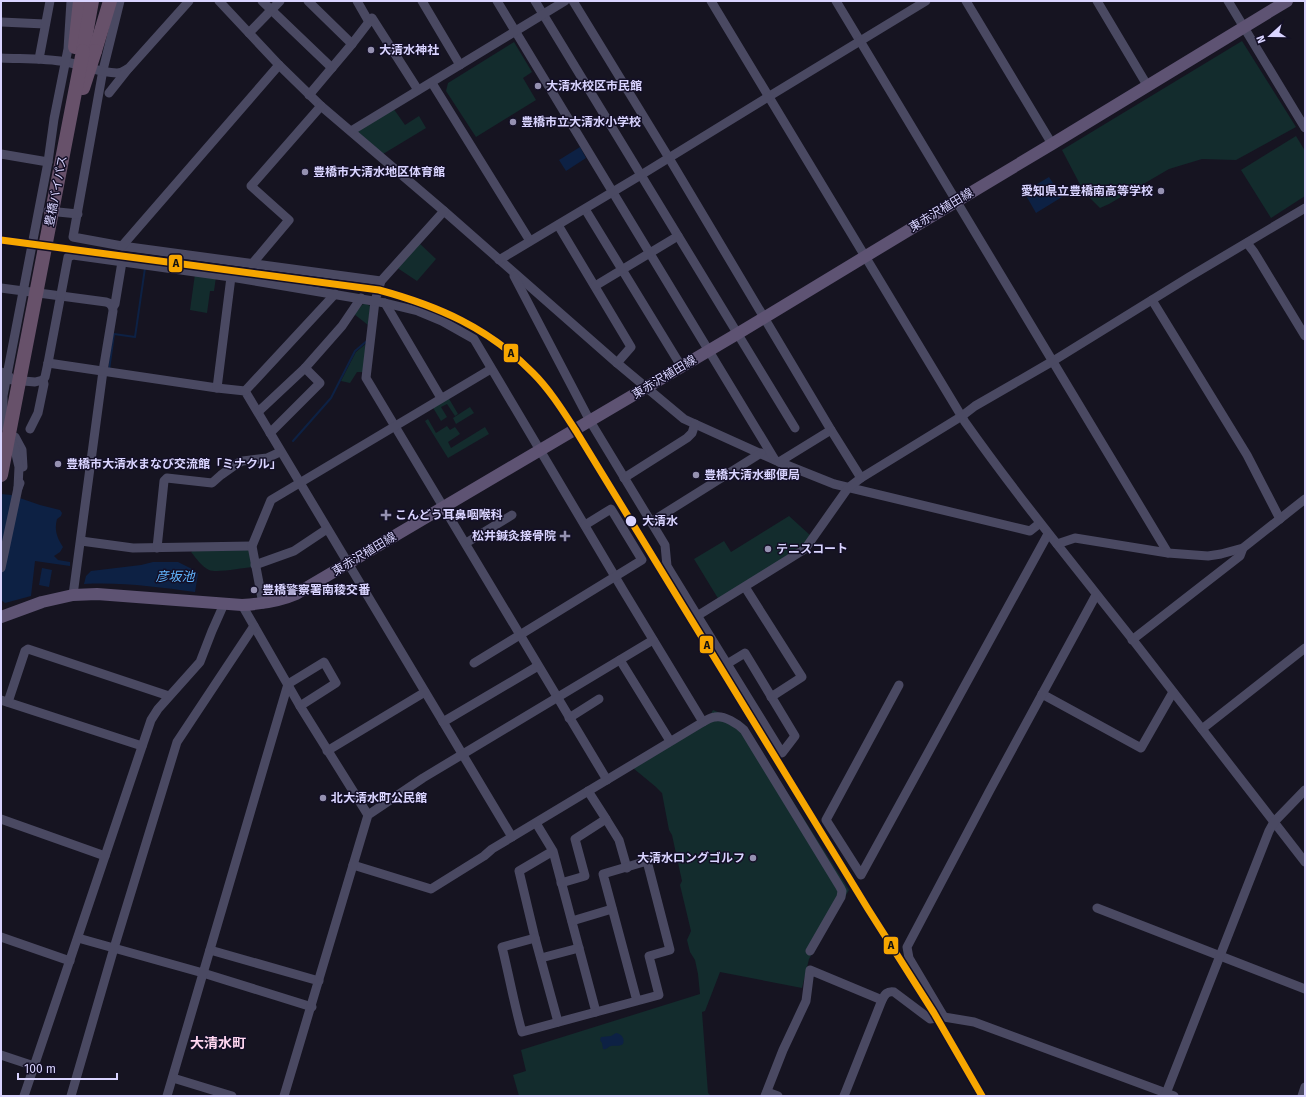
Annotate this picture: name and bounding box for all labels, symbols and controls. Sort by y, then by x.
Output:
north arrow [1250,16,1290,56]
text: N [1254,34,1269,45]
place label: 大清水神社 [379,43,439,57]
marker: 大清水神社 [366,45,376,55]
place label: 大清水校区市民館 [546,79,642,93]
marker: 大清水校区市民館 [533,81,543,91]
place label: 豊橋市立大清水小学校 [521,115,641,129]
marker: 豊橋市立大清水小学校 [508,117,518,127]
street label: 豊橋バイパス [42,154,70,228]
place label: 豊橋市大清水地区体育館 [313,165,445,179]
marker: 豊橋市大清水地区体育館 [300,167,310,177]
place label: 愛知県立豊橋南高等学校 [1021,184,1153,198]
street label: 東赤沢植田線 [907,185,975,235]
marker: 愛知県立豊橋南高等学校 [1156,186,1166,196]
line badge: A [168,254,183,273]
text: A [172,257,180,270]
line badge: A [503,343,519,363]
text: A [507,347,515,360]
street label: 東赤沢植田線 [630,352,698,402]
place label: 豊橋市大清水まなび交流館「ミナクル」 [66,457,282,471]
marker: 豊橋市大清水まなび交流館「ミナクル」 [53,459,63,469]
place label: 豊橋大清水郵便局 [704,468,800,482]
marker: 豊橋大清水郵便局 [691,470,701,480]
place label: こんどう耳鼻咽喉科 [395,508,503,522]
marker: こんどう耳鼻咽喉科 [380,509,392,521]
marker: 大清水 [624,514,638,528]
place label: 大清水 [642,514,678,528]
street label: 東赤沢植田線 [330,529,398,579]
place label: 松井鍼灸接骨院 [472,529,556,543]
marker: 松井鍼灸接骨院 [559,530,571,542]
place label: テニスコート [776,542,848,556]
marker: テニスコート [763,544,773,554]
water label: 彦坂池 [155,569,196,584]
place label: 豊橋警察署南稜交番 [262,583,371,597]
marker: 豊橋警察署南稜交番 [249,585,259,595]
line badge: A [699,635,714,654]
text: A [703,639,711,652]
place label: 北大清水町公民館 [331,791,427,805]
marker: 北大清水町公民館 [318,793,328,803]
place label: 大清水ロングゴルフ [637,851,745,865]
marker: 大清水ロングゴルフ [748,853,758,863]
line badge: A [883,936,899,955]
text: A [887,939,895,952]
district label: 大清水町 [190,1035,246,1052]
scale bar [18,1055,117,1081]
text: 100 m [24,1062,56,1076]

